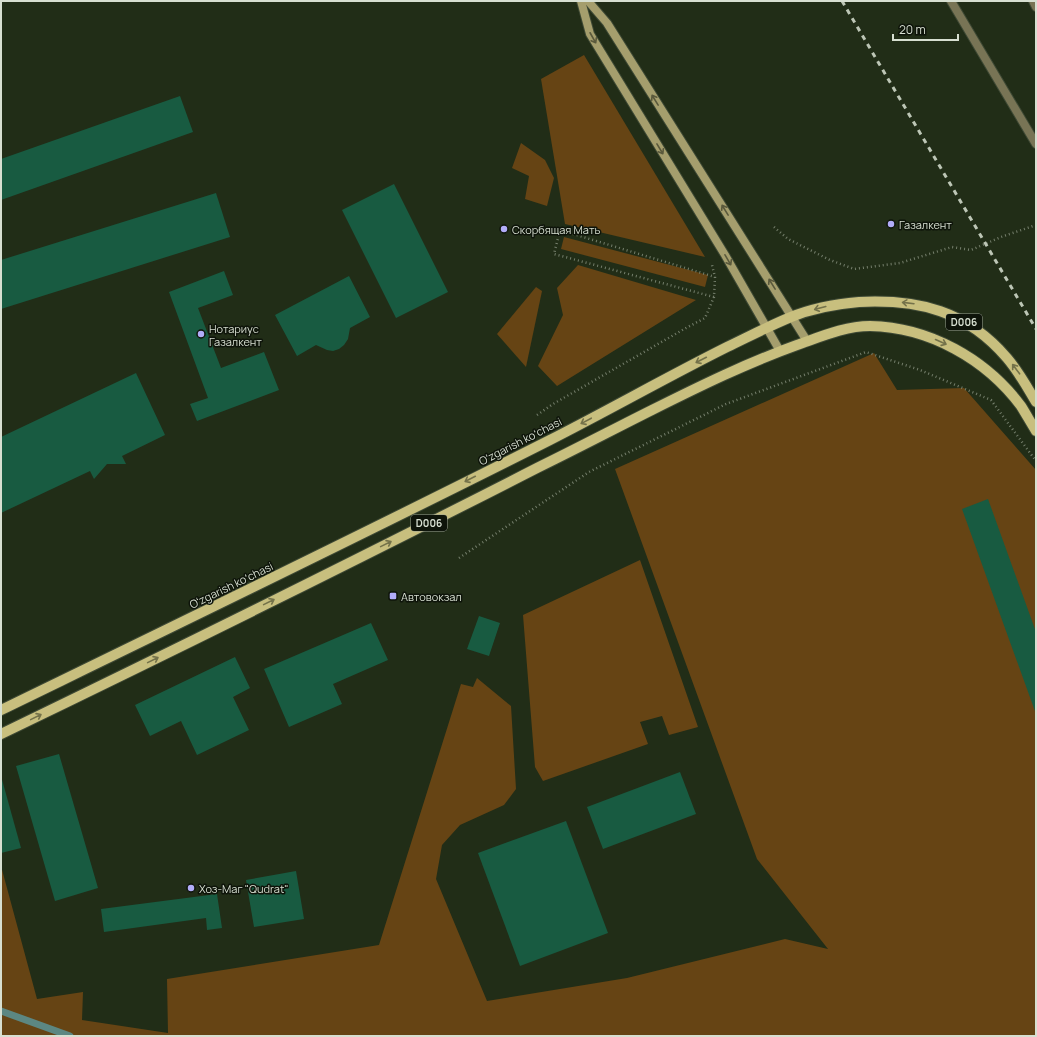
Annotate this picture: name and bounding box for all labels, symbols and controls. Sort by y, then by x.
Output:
scale bar [893,16,958,42]
text: 20 m [899,21,926,38]
one-way arrow [589,32,597,44]
one-way arrow [651,94,659,106]
one-way arrow [656,143,664,154]
one-way arrow [721,205,729,216]
place label: Газалкент [899,217,952,232]
marker: Газалкент [886,219,896,229]
place label: Скорбящая Мать [512,222,601,237]
marker: Скорбящая Мать [499,224,509,234]
one-way arrow [724,254,732,266]
one-way arrow [767,279,776,290]
one-way arrow [902,299,915,307]
one-way arrow [814,305,827,312]
road number: D006 [946,314,982,330]
place label: Нотариус Газалкент [209,321,262,349]
marker: Нотариус Газалкент [196,329,206,339]
one-way arrow [934,339,946,346]
one-way arrow [695,357,707,364]
one-way arrow [1011,364,1020,375]
street label: Oʻzgarish koʻchasi [476,414,564,468]
one-way arrow [580,417,592,425]
one-way arrow [464,476,476,484]
road number: D006 [411,515,447,531]
one-way arrow [380,540,392,548]
street label: Oʻzgarish koʻchasi [187,558,275,612]
place label: Автовокзал [401,589,462,604]
marker: Автовокзал [388,591,398,601]
one-way arrow [263,598,275,605]
one-way arrow [146,656,158,663]
one-way arrow [30,713,42,720]
place label: Хоз-Маг "Qudrat" [199,881,289,896]
marker: Хоз-Маг "Qudrat" [186,883,196,893]

